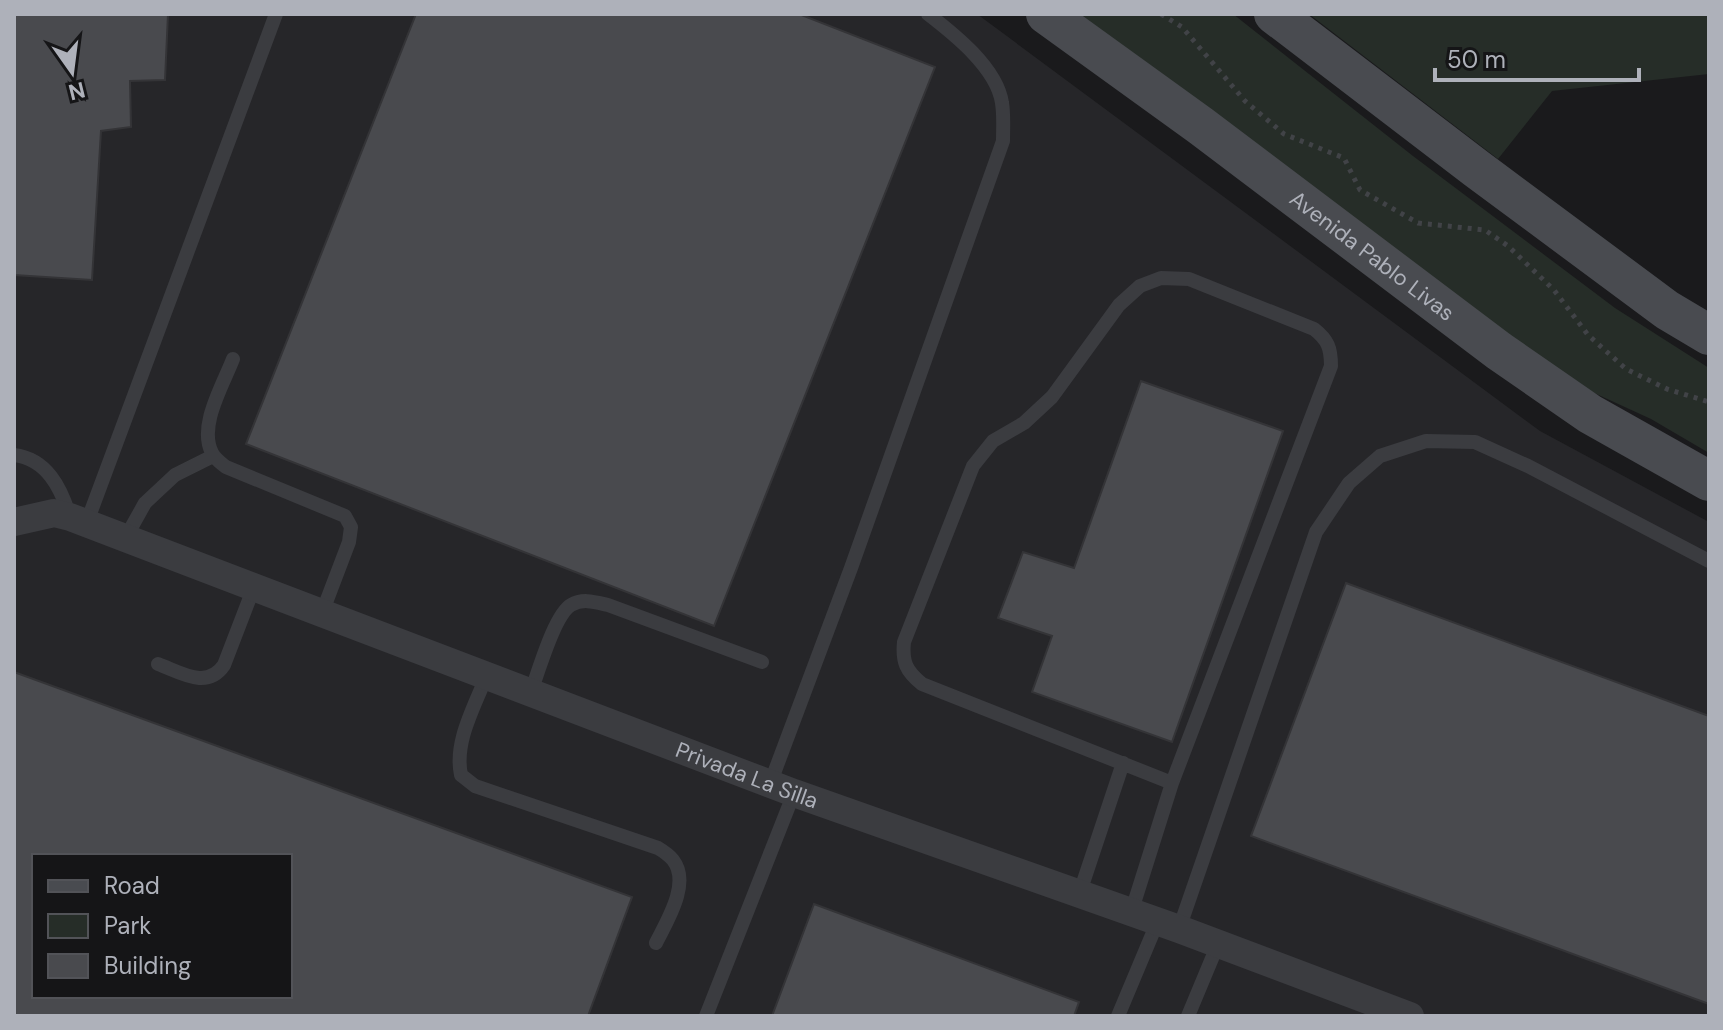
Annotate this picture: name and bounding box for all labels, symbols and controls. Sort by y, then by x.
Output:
north arrow [32,32,112,112]
scale bar [1435,32,1639,82]
text: 50 m [1447,44,1506,75]
text: N [65,75,88,107]
street label: Avenida Pablo Livas [1284,184,1460,327]
street label: Privada La Silla [672,735,822,815]
legend [32,854,292,998]
text: Road [104,870,160,901]
text: Park [104,910,151,941]
text: Building [104,950,191,981]

